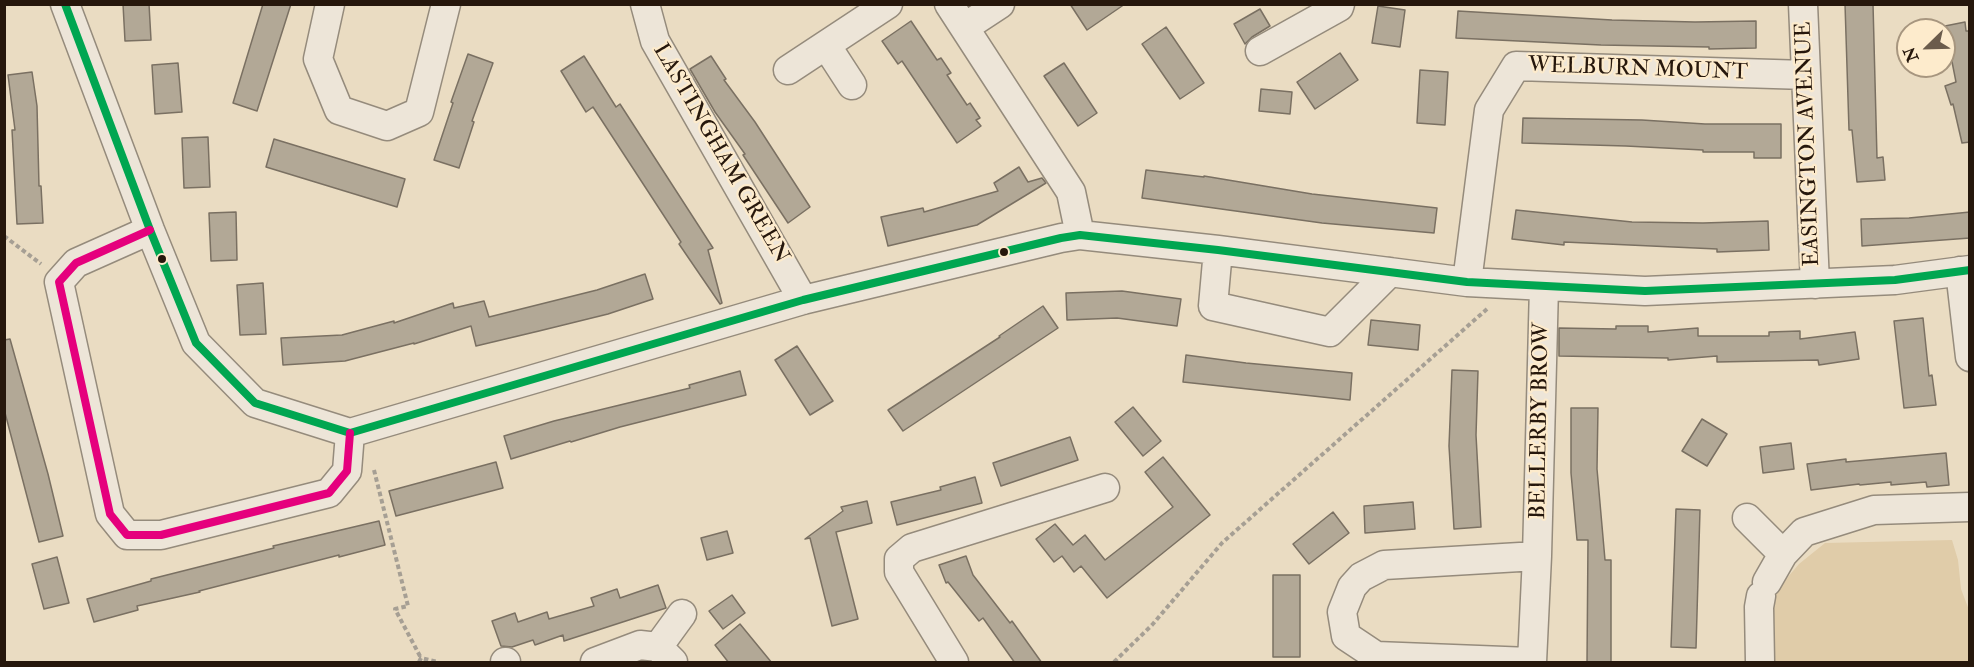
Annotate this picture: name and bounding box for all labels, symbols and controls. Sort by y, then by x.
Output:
north arrow [1896,18,1956,78]
street label: EASINGTON AVENUE [1792,21,1826,267]
street label: LASTINGHAM GREEN [646,39,794,269]
text: N [1899,44,1923,65]
street label: WELBURN MOUNT [1527,53,1749,87]
unlabelled marker [998,246,1010,258]
unlabelled marker [156,253,168,265]
street label: BELLERBY BROW [1526,322,1556,520]

